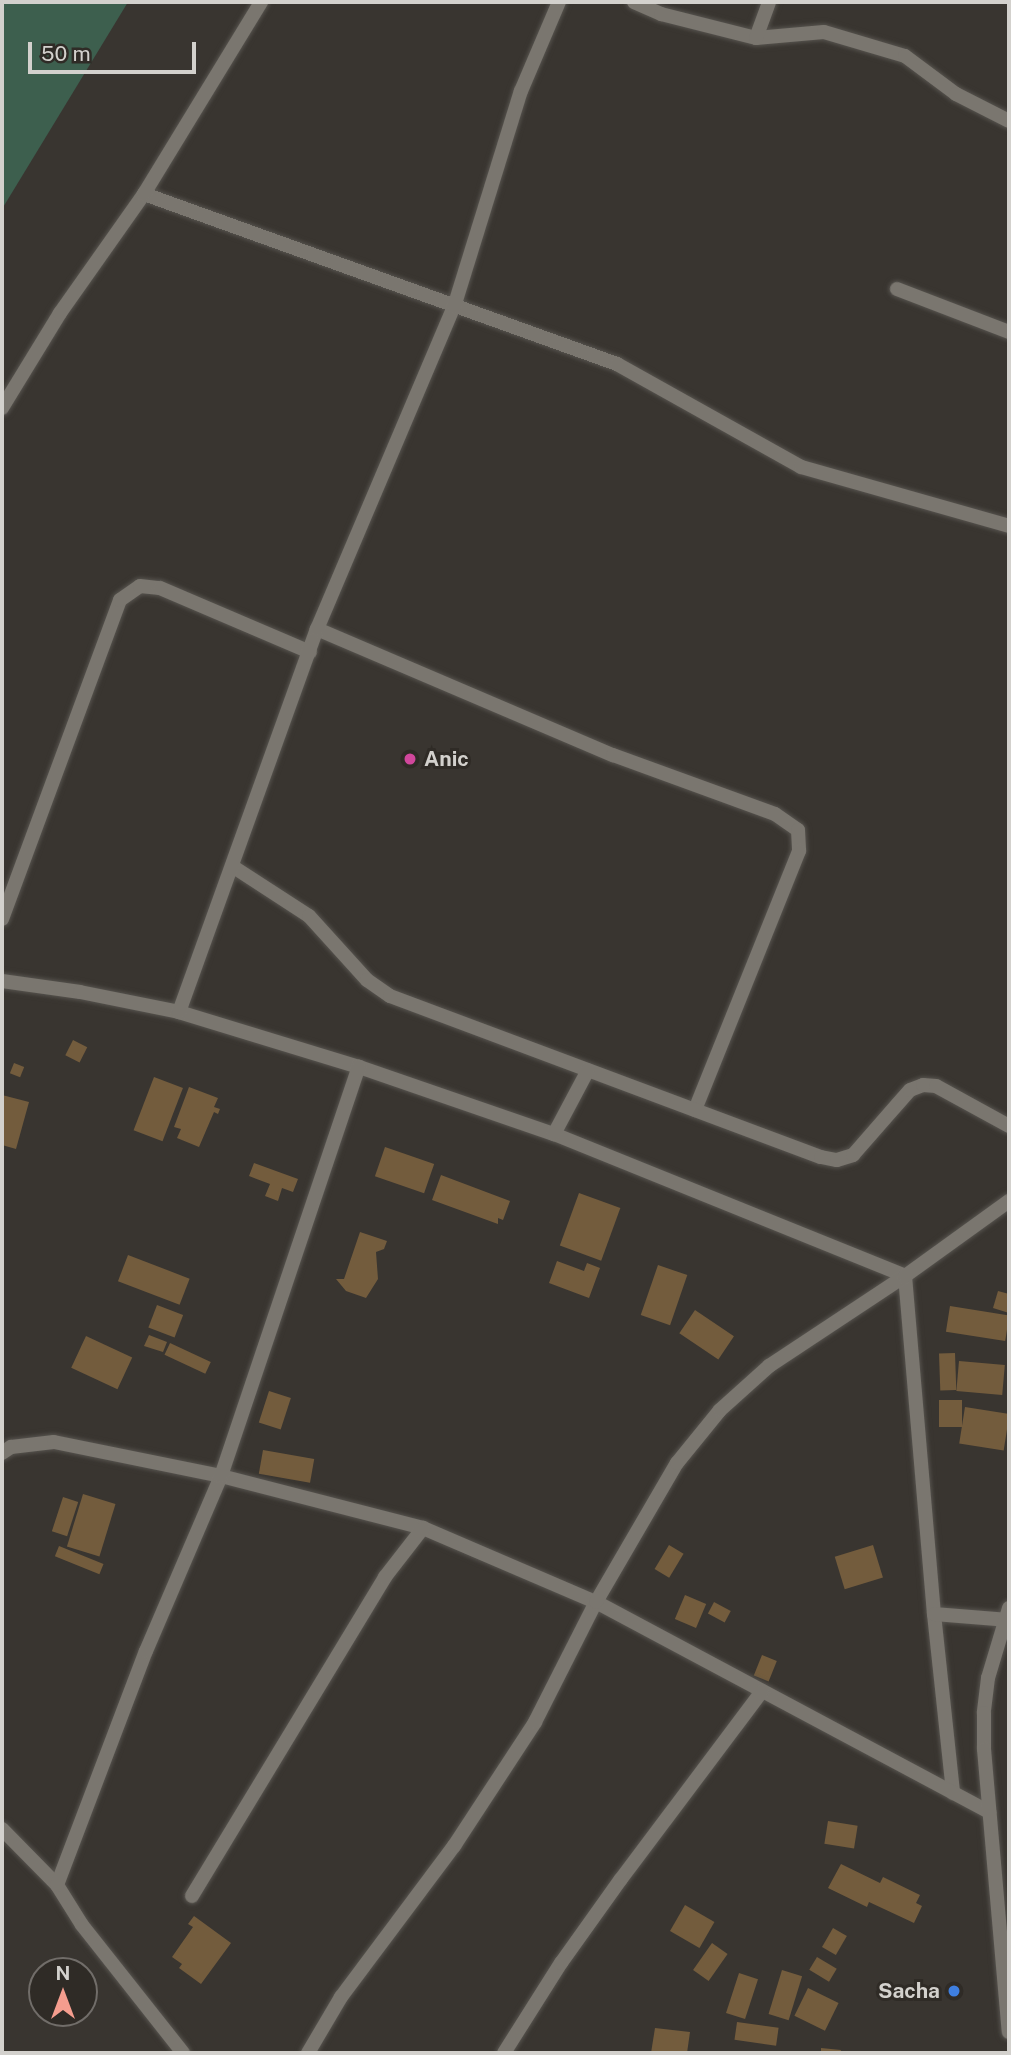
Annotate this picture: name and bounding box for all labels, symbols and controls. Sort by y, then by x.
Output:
scale bar [32,28,200,72]
text: 50 m [41,41,91,66]
place label: Anic [424,746,469,772]
marker: Anic [402,751,418,767]
north arrow [28,1957,98,2027]
text: N [56,1962,70,1984]
place label: Sacha [878,1978,940,2004]
marker: Sacha [946,1983,962,1999]

